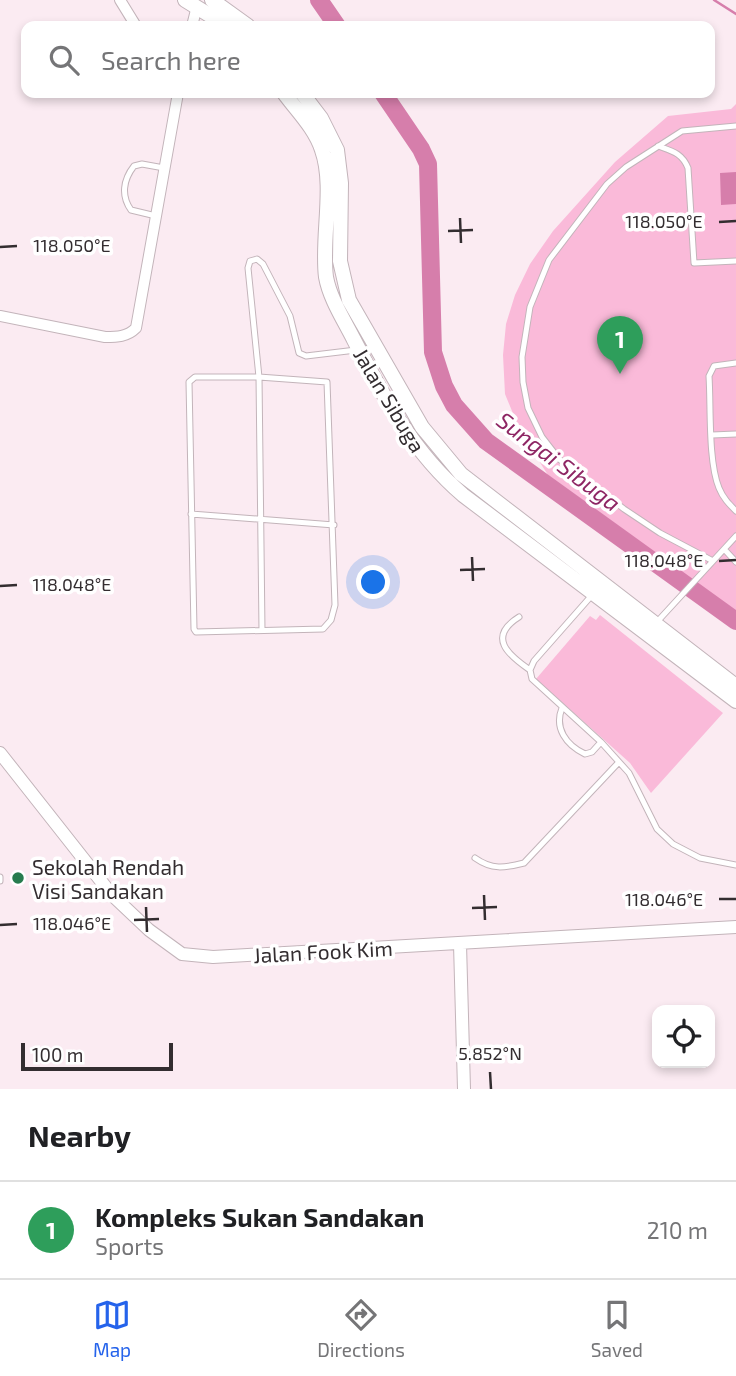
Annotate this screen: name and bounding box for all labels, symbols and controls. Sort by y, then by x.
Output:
search box [21,21,715,98]
icon: search [45,41,83,79]
text: Search here [101,44,241,75]
text: 118.050°E [625,210,703,232]
text: 118.050°E [33,234,111,256]
pin: 1 [597,316,643,374]
street label: Jalan Sibuga [349,343,431,457]
water label: Sungai Sibuga [492,405,626,517]
text: 118.048°E [625,549,703,571]
your location [356,565,390,599]
text: 118.048°E [33,573,111,595]
place label: Sekolah Rendah Visi Sandakan [32,854,184,903]
marker: Sekolah Rendah Visi Sandakan [10,870,26,886]
text: 118.046°E [625,888,703,910]
text: 118.046°E [33,912,111,934]
street label: Jalan Fook Kim [253,935,393,967]
map controls [652,1005,715,1068]
button: locate [652,1005,715,1068]
scale bar [21,1040,173,1072]
text: 5.852°N [458,1042,522,1064]
text: 100 m [32,1043,83,1066]
text: Nearby [28,1117,131,1153]
text: Kompleks Sukan Sandakan [95,1201,424,1232]
text: 1 [46,1216,56,1244]
text: 210 m [647,1216,708,1244]
text: Sports [95,1232,164,1260]
tab: Map [93,1296,131,1361]
tab: Directions [317,1296,405,1361]
tab: Saved [591,1296,643,1361]

